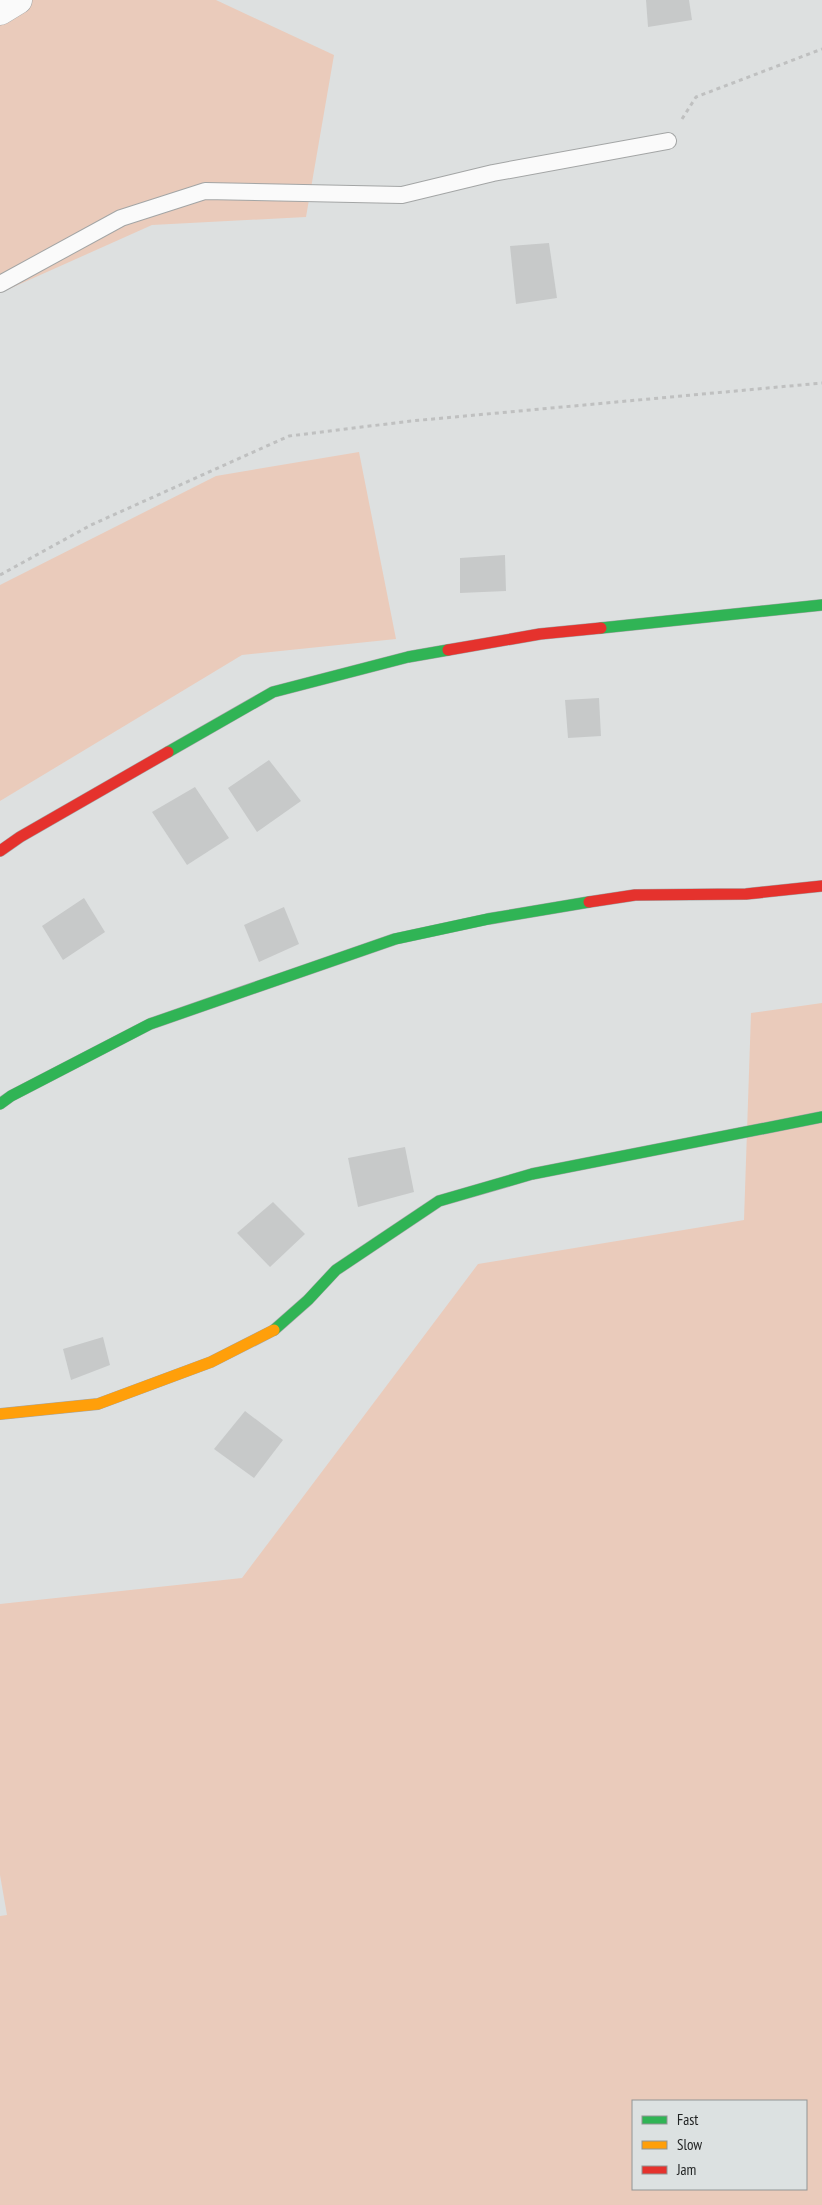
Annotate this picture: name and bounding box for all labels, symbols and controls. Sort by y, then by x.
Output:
legend [632,2100,807,2190]
text: Fast [677,2110,698,2129]
text: Slow [677,2135,702,2154]
text: Jam [676,2160,696,2179]

